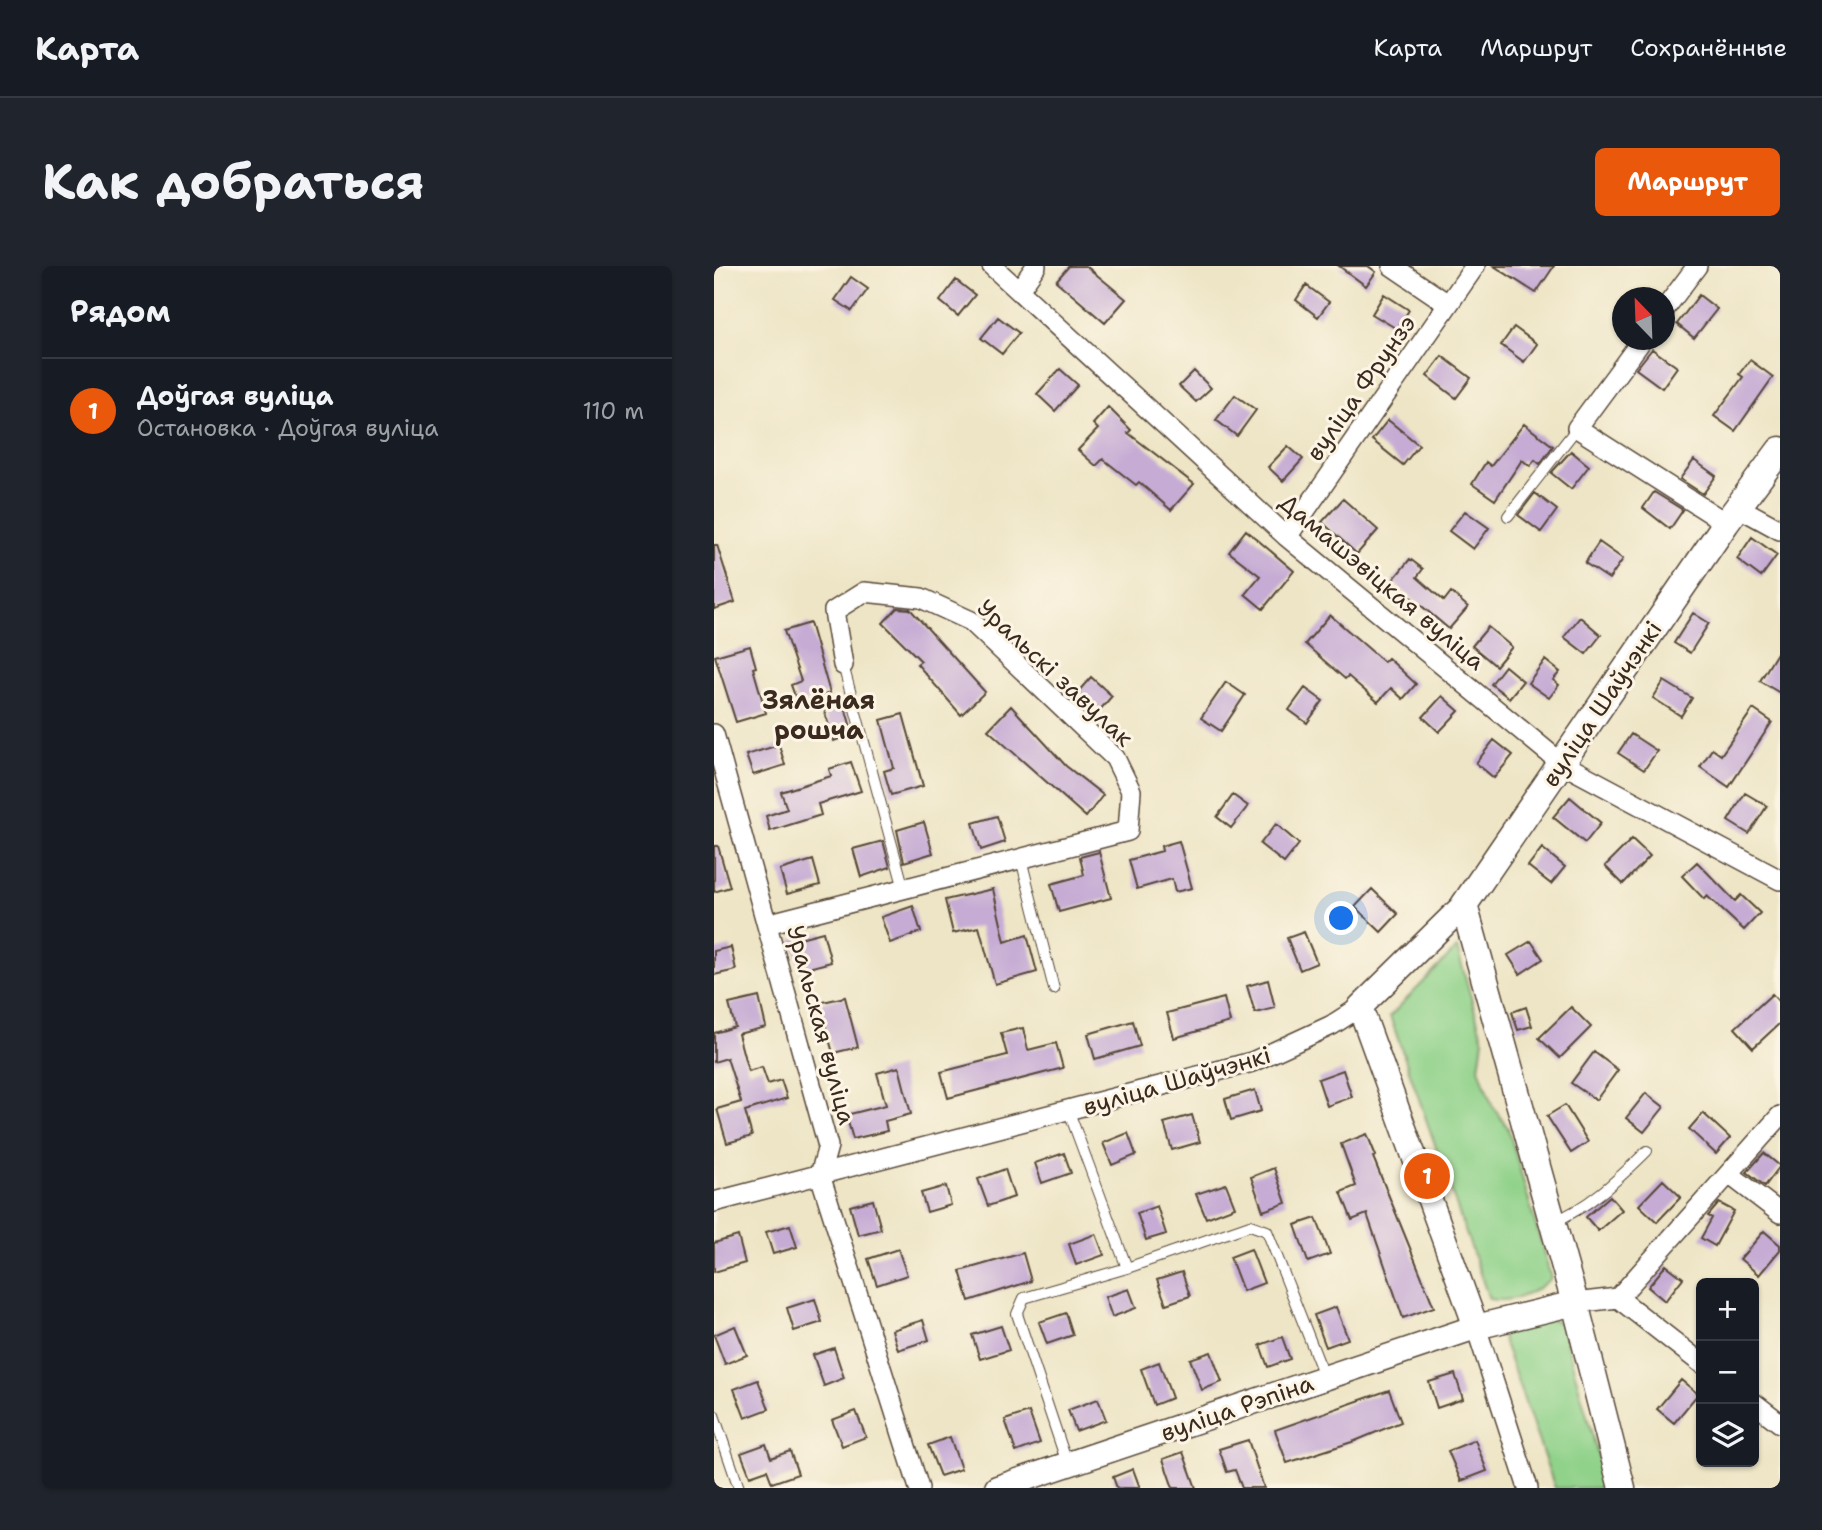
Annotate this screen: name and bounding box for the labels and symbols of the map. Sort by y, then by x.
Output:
north arrow [1612,287,1675,350]
street label: вуліца Фрунзэ [1299,309,1423,467]
street label: Дамашэвіцкая вуліца [1272,486,1492,678]
street label: Уральскі завулак [970,592,1140,754]
street label: вуліца Шаўчэнкі [1535,615,1669,793]
district label: Зялёная рошча [763,682,875,747]
your location [1324,901,1358,935]
street label: Уральская вуліца [779,922,863,1128]
street label: вуліца Шаўчэнкі [1079,1039,1275,1123]
pin: 1 [1404,1150,1450,1202]
street label: вуліца Рэпіна [1156,1367,1318,1449]

